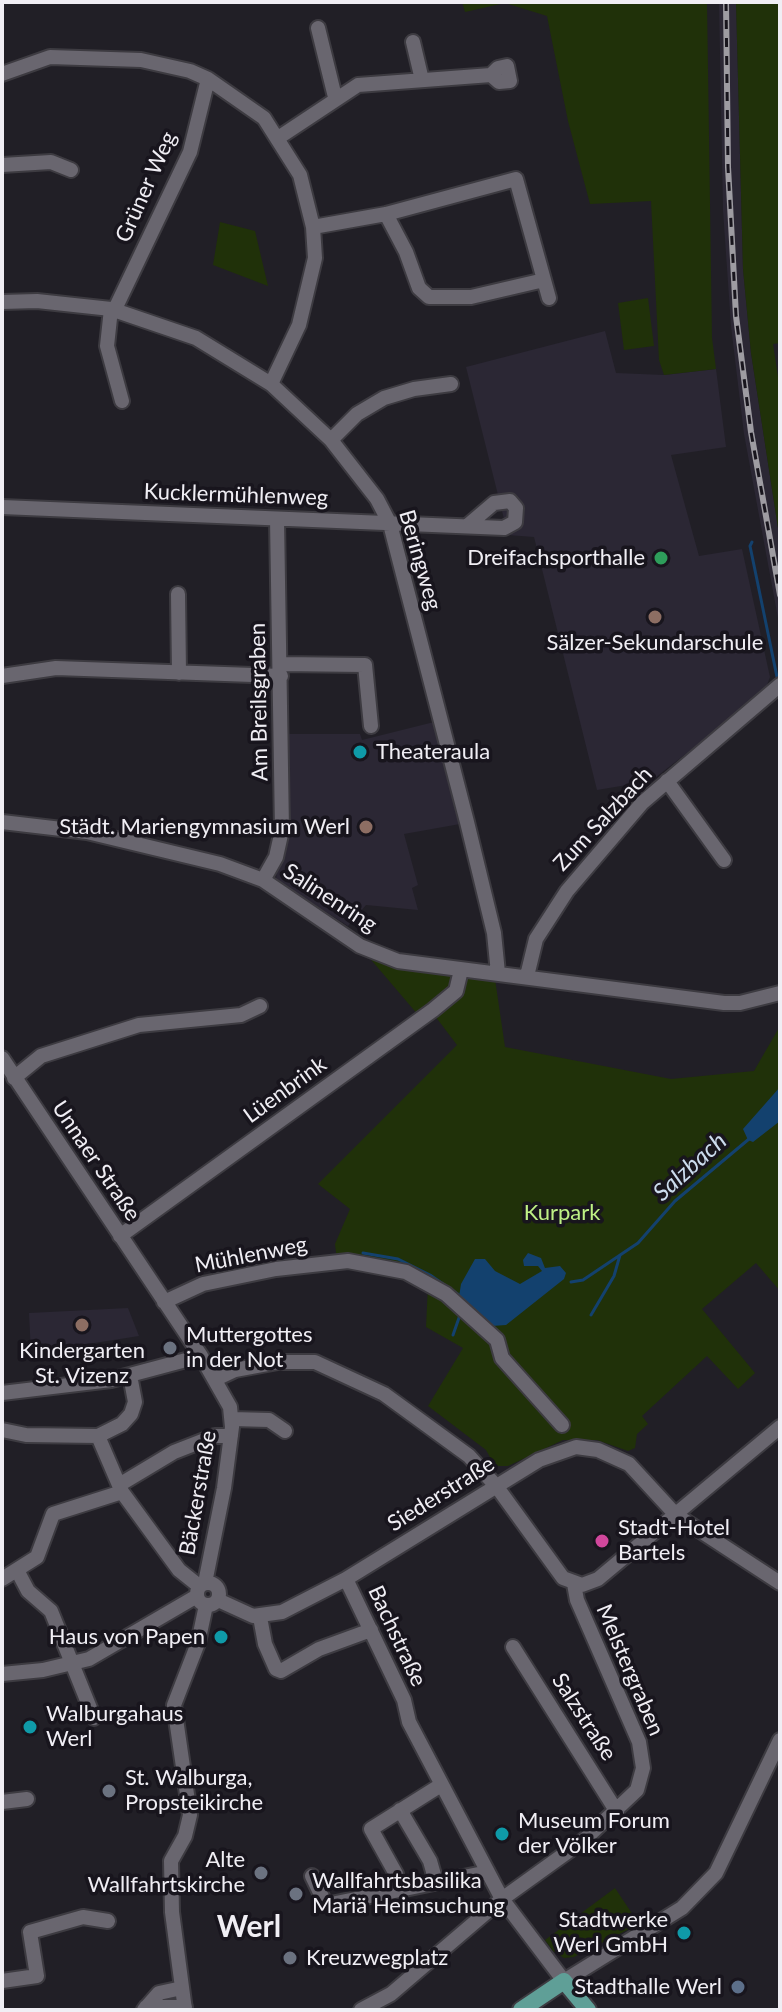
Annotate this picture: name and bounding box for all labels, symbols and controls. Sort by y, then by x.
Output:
street label: Grüner Weg [110,128,182,246]
street label: Kucklermühlenweg [143,479,329,511]
street label: Beringweg [393,507,447,613]
place label: Dreifachsporthalle [467,545,645,571]
marker: Dreifachsporthalle [652,549,670,567]
marker: Sälzer-Sekundarschule [646,608,664,626]
street label: Am Breilsgraben [244,623,274,781]
place label: Sälzer-Sekundarschule [547,630,763,656]
place label: Theateraula [376,739,490,765]
marker: Theateraula [351,743,369,761]
street label: Zum Salzbach [548,762,658,876]
place label: Städt. Mariengymnasium Werl [59,814,350,840]
marker: Städt. Mariengymnasium Werl [357,818,375,836]
street label: Salinenring [278,858,382,938]
street label: Lüenbrink [238,1051,332,1129]
street label: Unnaer Straße [46,1096,146,1226]
water label: Salzbach [647,1127,733,1207]
park label: Kurpark [524,1200,600,1226]
street label: Mühlenweg [193,1231,309,1279]
marker: Kindergarten St. Vizenz [73,1316,91,1334]
place label: Muttergottes in der Not [186,1322,312,1374]
place label: Kindergarten St. Vizenz [19,1338,145,1390]
marker: Muttergottes in der Not [161,1339,179,1357]
street label: Bäckerstraße [174,1429,222,1557]
street label: Siederstraße [383,1451,499,1537]
place label: Stadt-Hotel Bartels [618,1515,730,1566]
marker: Stadt-Hotel Bartels [593,1532,611,1550]
street label: Bachstraße [362,1581,432,1691]
street label: Melstergraben [590,1600,670,1740]
place label: Haus von Papen [49,1624,205,1650]
marker: Haus von Papen [212,1628,230,1646]
street label: Salzstraße [546,1669,622,1765]
place label: Walburgahaus Werl [46,1701,183,1752]
marker: Walburgahaus Werl [21,1718,39,1736]
place label: St. Walburga, Propsteikirche [125,1765,263,1816]
marker: St. Walburga, Propsteikirche [100,1782,118,1800]
place label: Museum Forum der Völker [518,1808,670,1860]
marker: Museum Forum der Völker [493,1825,511,1843]
place label: Alte Wallfahrtskirche [87,1847,245,1898]
marker: Alte Wallfahrtskirche [252,1864,270,1882]
place label: Wallfahrtsbasilika Mariä Heimsuchung [312,1868,505,1920]
marker: Wallfahrtsbasilika Mariä Heimsuchung [287,1885,305,1903]
place label: Stadtwerke Werl GmbH [553,1907,668,1958]
district label: Werl [217,1909,281,1945]
marker: Stadtwerke Werl GmbH [675,1924,693,1942]
place label: Kreuzwegplatz [306,1945,448,1971]
marker: Kreuzwegplatz [281,1949,299,1967]
place label: Stadthalle Werl [574,1974,722,2000]
marker: Stadthalle Werl [729,1978,747,1996]

